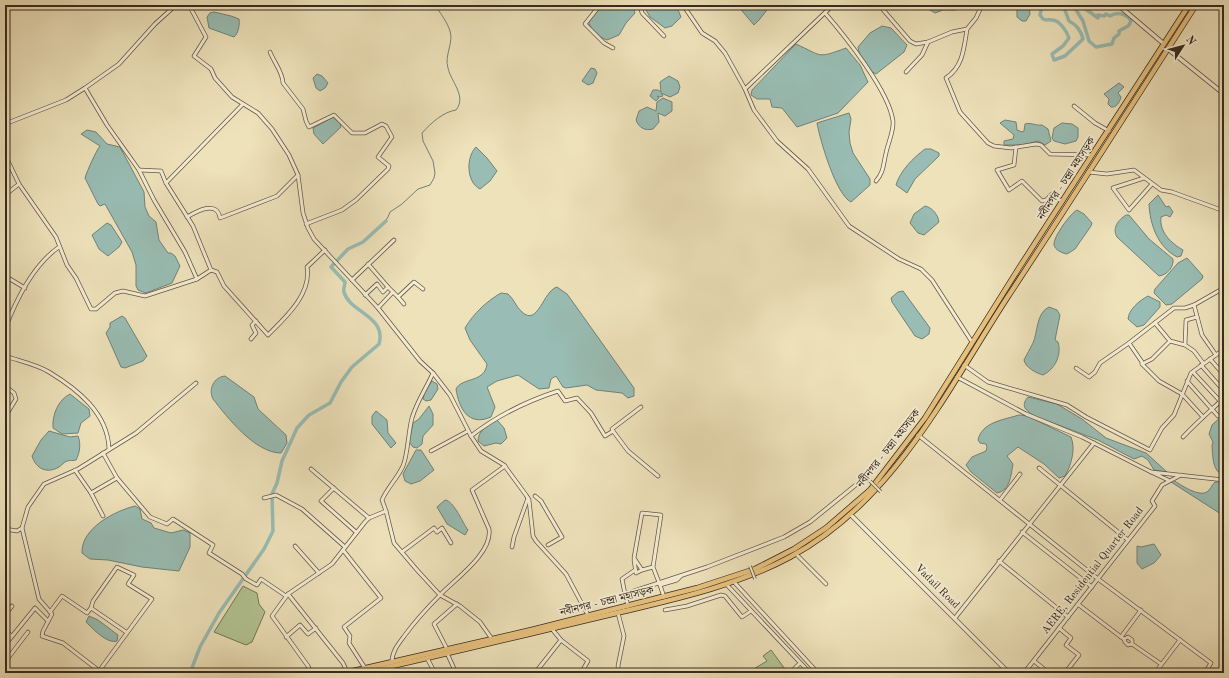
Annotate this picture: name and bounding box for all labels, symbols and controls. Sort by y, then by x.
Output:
north arrow [1163,26,1203,66]
text: N [1183,34,1197,48]
street label: নবীনগর - চন্দ্রা মহাসড়ক [1034,134,1098,223]
street label: নবীনগর - চন্দ্রা মহাসড়ক [853,406,924,491]
street label: AERE, Residential Quarter Road [1040,505,1146,637]
street label: Vadail Road [913,563,961,611]
street label: নবীনগর - চন্দ্রা মহাসড়ক [558,583,656,619]

